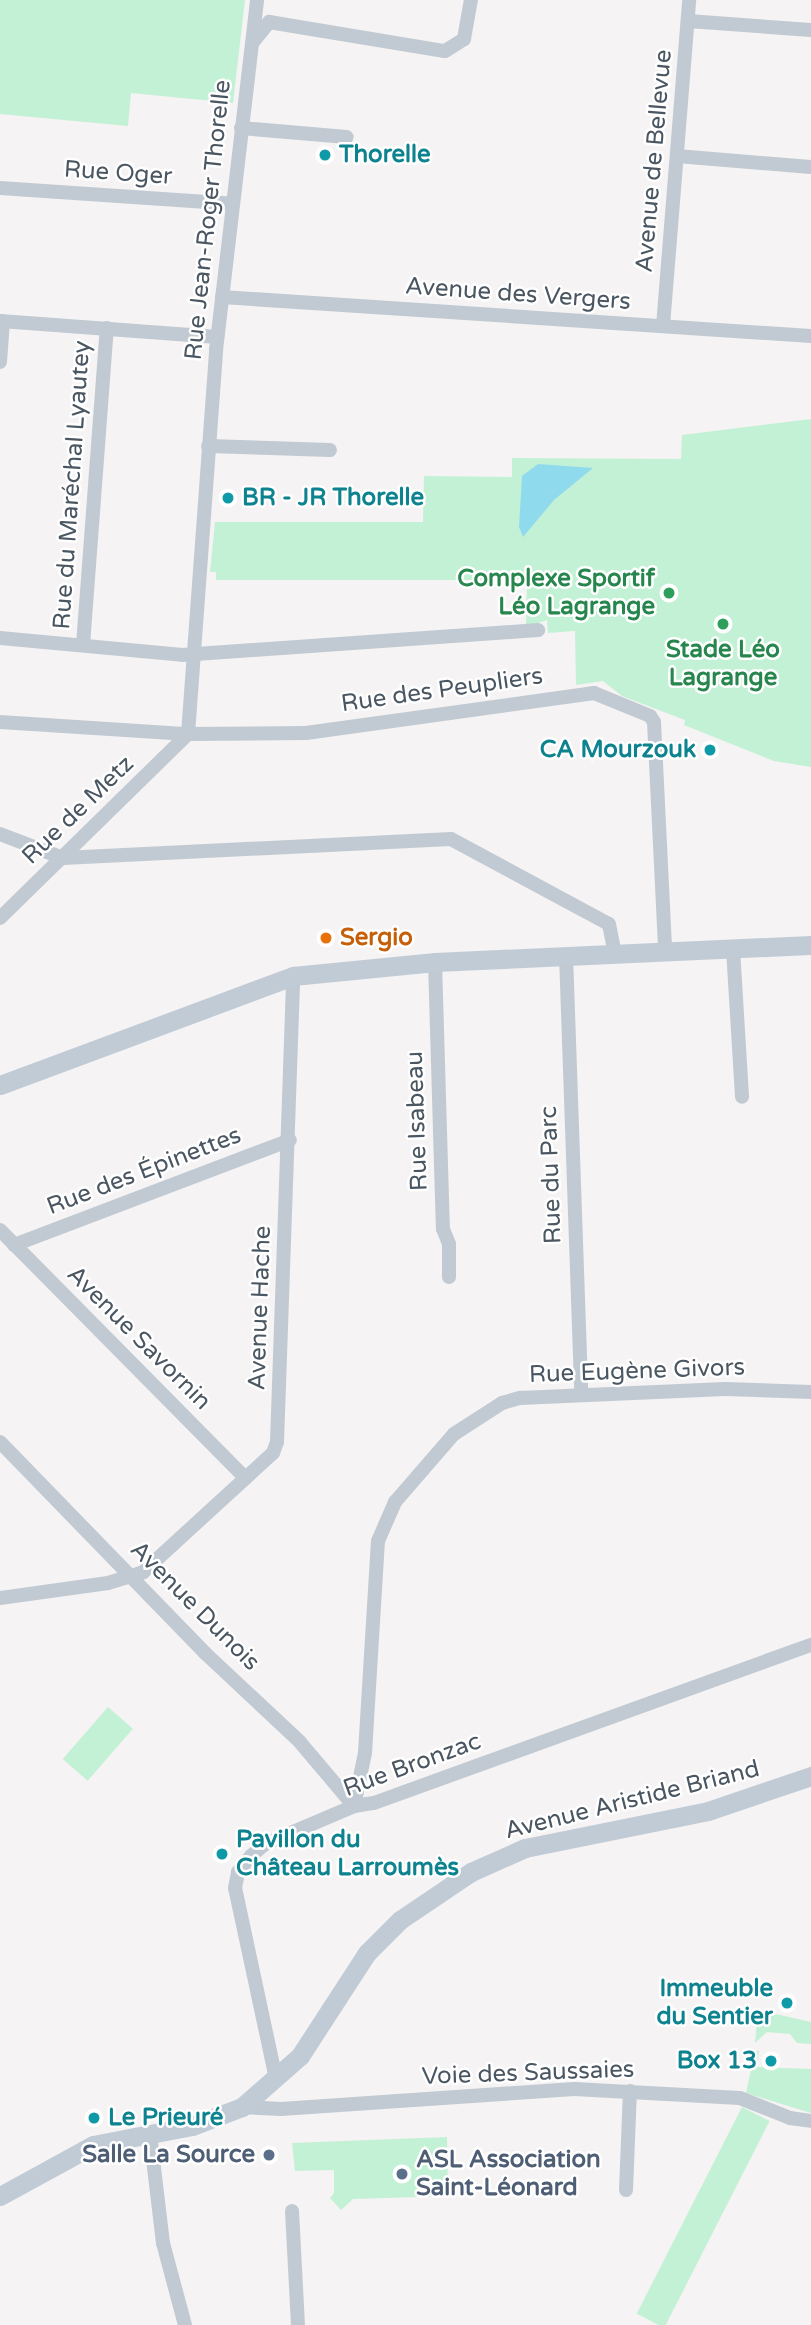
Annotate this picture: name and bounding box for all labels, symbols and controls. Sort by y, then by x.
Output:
street label: Avenue de Bellevue [630,48,678,274]
street label: Rue Jean-Roger Thorelle [179,78,237,362]
place label: Thorelle [339,141,431,169]
marker: Thorelle [317,147,333,163]
street label: Rue Oger [63,155,173,191]
street label: Avenue des Vergers [404,272,632,316]
street label: Rue du Maréchal Lyautey [48,340,96,630]
place label: BR - JR Thorelle [242,484,424,512]
marker: BR - JR Thorelle [220,490,236,506]
place label: Complexe Sportif Léo Lagrange [457,565,655,621]
marker: Complexe Sportif Léo Lagrange [661,585,677,601]
marker: Stade Léo Lagrange [715,616,731,632]
place label: Stade Léo Lagrange [666,636,780,692]
street label: Rue des Peupliers [339,662,545,718]
place label: CA Mourzouk [540,736,696,764]
marker: CA Mourzouk [702,742,718,758]
street label: Rue de Metz [16,750,140,870]
place label: Sergio [340,924,413,952]
marker: Sergio [318,930,334,946]
street label: Rue Isabeau [400,1051,434,1191]
street label: Rue du Parc [534,1105,568,1245]
street label: Rue des Épinettes [43,1121,245,1221]
street label: Avenue Hache [243,1225,277,1391]
street label: Avenue Savornin [61,1260,217,1416]
street label: Rue Eugène Givors [528,1353,746,1389]
street label: Avenue Dunois [124,1535,266,1677]
street label: Rue Bronzac [339,1727,485,1803]
street label: Avenue Aristide Briand [502,1754,762,1846]
place label: Pavillon du Château Larroumès [236,1826,459,1882]
marker: Pavillon du Château Larroumès [214,1846,230,1862]
place label: Immeuble du Sentier [656,1975,773,2031]
marker: Immeuble du Sentier [779,1995,795,2011]
place label: Box 13 [677,2047,757,2075]
marker: Box 13 [763,2053,779,2069]
street label: Voie des Saussaies [421,2055,635,2091]
place label: Le Prieuré [108,2104,223,2132]
marker: Le Prieuré [86,2110,102,2126]
place label: Salle La Source [82,2141,255,2169]
place label: ASL Association Saint-Léonard [416,2146,601,2202]
marker: Salle La Source [261,2147,277,2163]
marker: ASL Association Saint-Léonard [394,2166,410,2182]

